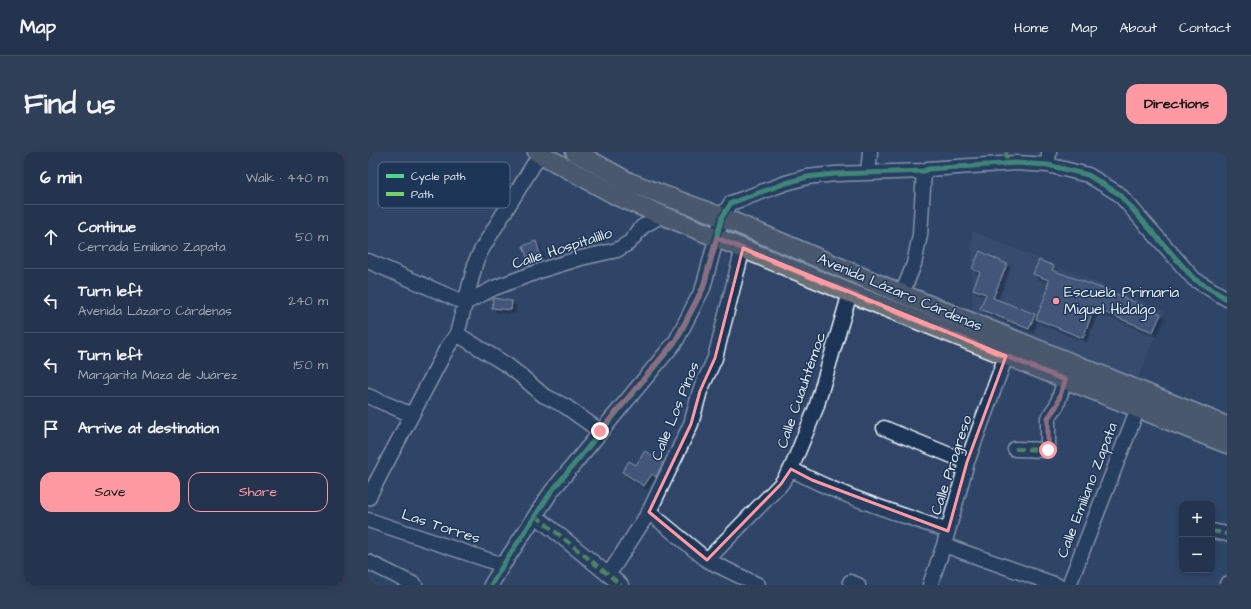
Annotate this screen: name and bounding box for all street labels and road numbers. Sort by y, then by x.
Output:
street label: Calle Hospitalillo [509,222,615,275]
street label: Avenida Lázaro Cárdenas [814,248,986,337]
street label: Calle Cuauhtémoc [772,329,831,451]
street label: Calle Los Pinos [646,358,705,464]
street label: Calle Progreso [926,412,979,518]
street label: Calle Emiliano Zapata [1052,419,1123,561]
street label: Las Torres [399,504,483,549]

